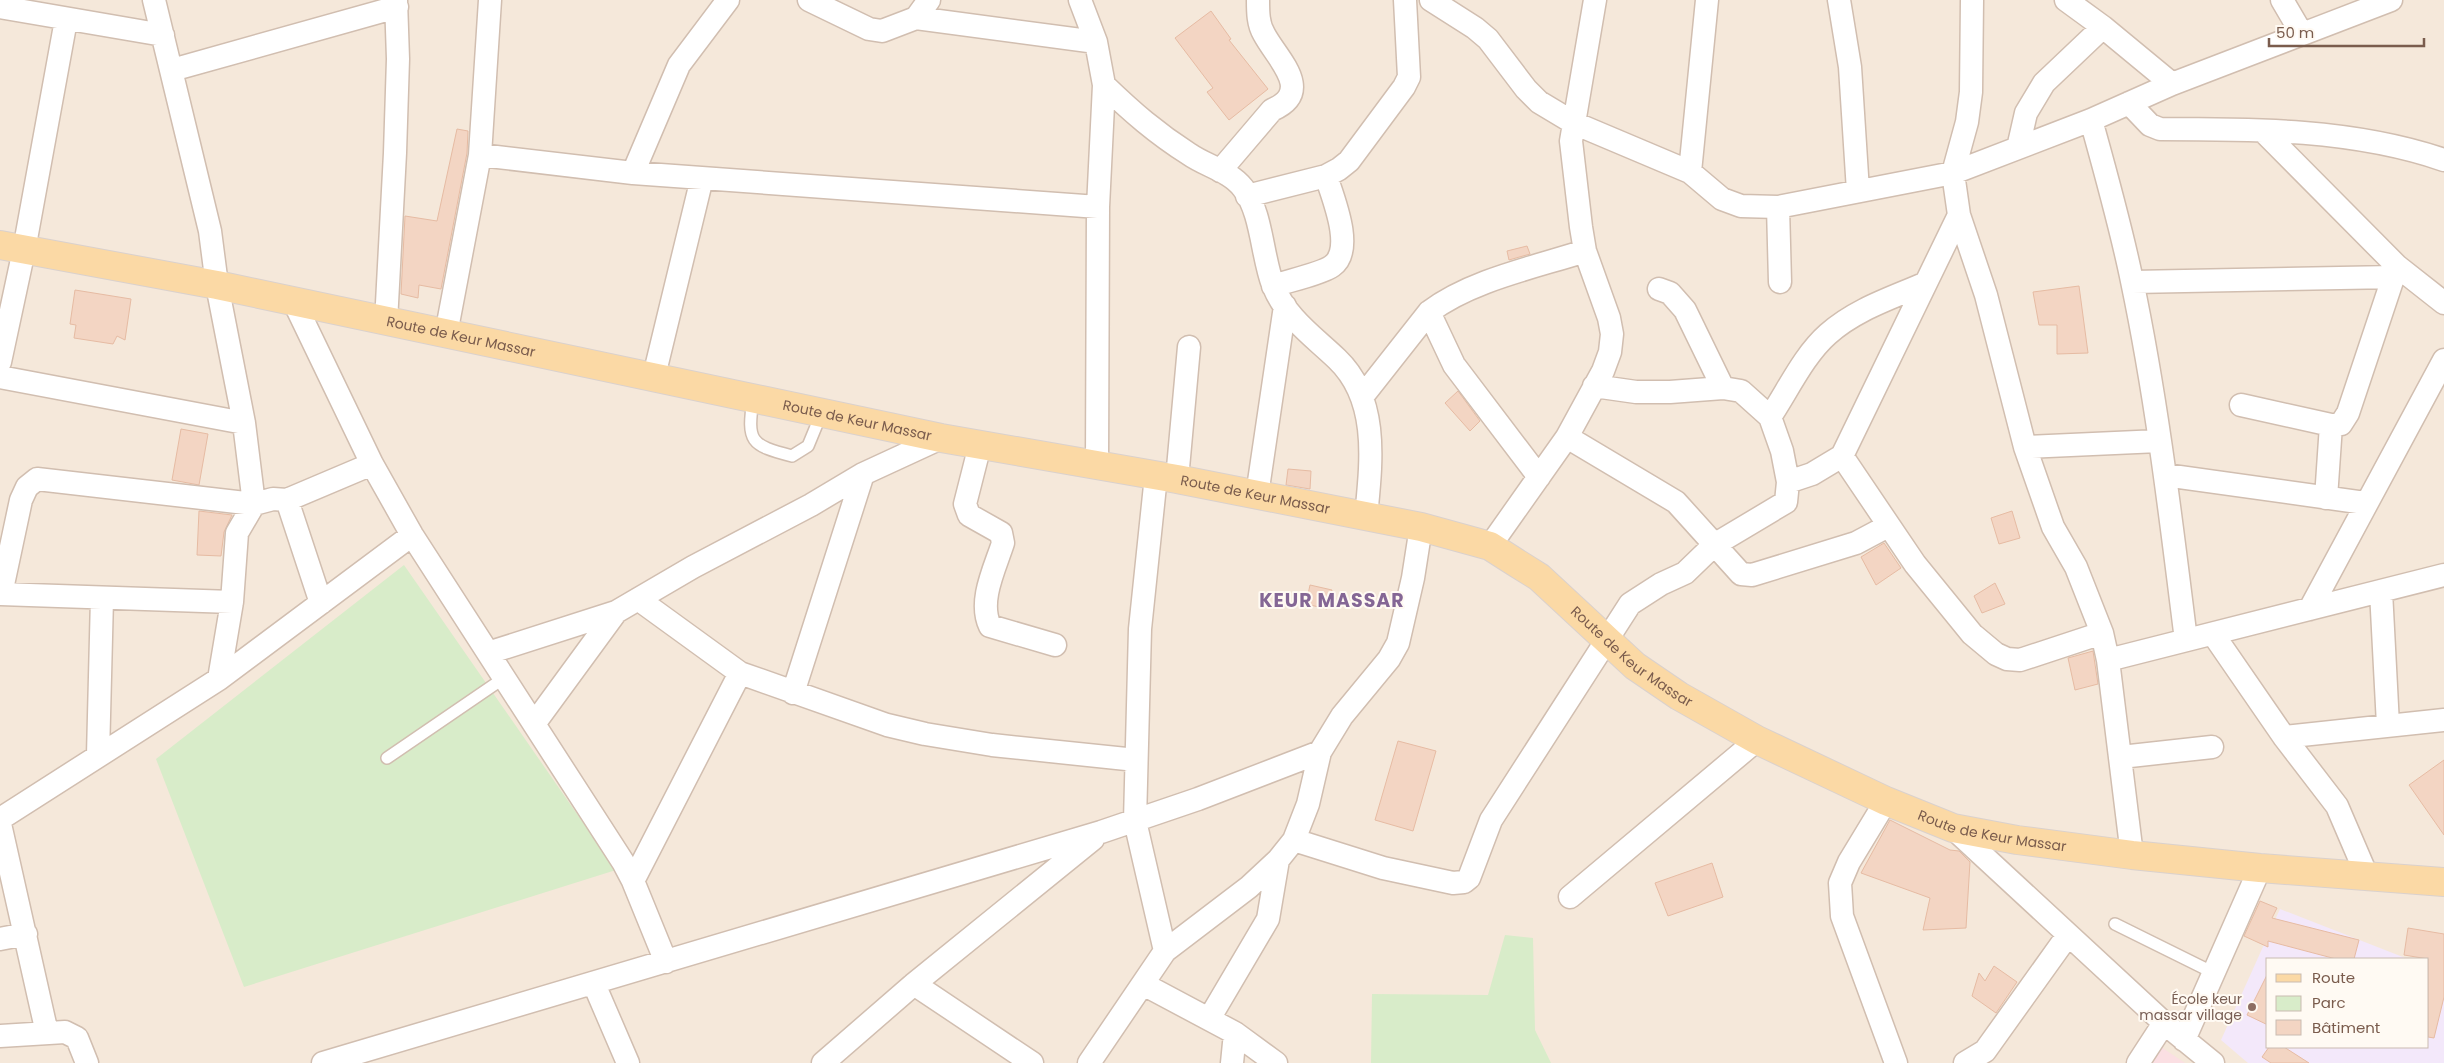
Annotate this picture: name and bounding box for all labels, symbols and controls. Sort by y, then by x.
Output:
scale bar [2269,15,2424,47]
text: 50 m [2276,22,2314,43]
street label: Route de Keur Massar [385,311,537,362]
street label: Route de Keur Massar [781,395,934,446]
street label: Route de Keur Massar [1179,470,1332,519]
district label: KEUR MASSAR [1259,587,1405,614]
street label: Route de Keur Massar [1566,601,1696,712]
street label: Route de Keur Massar [1915,805,2068,856]
legend [2266,958,2429,1048]
text: Route [2312,967,2355,988]
place label: École keur massar village [2139,989,2242,1025]
text: Parc [2312,992,2346,1013]
marker: École keur massar village [2246,1001,2258,1013]
text: Bâtiment [2312,1017,2380,1038]

